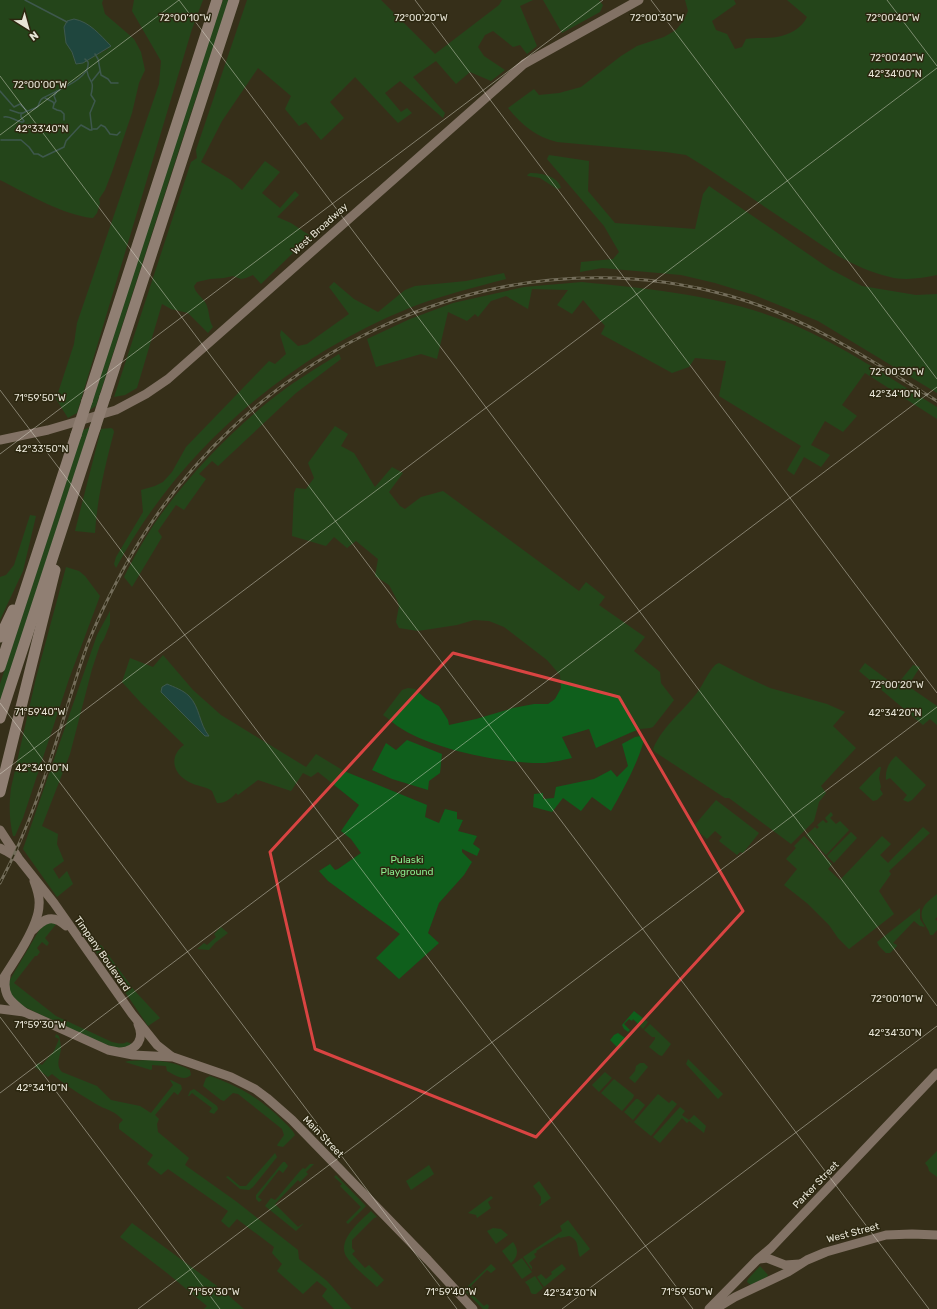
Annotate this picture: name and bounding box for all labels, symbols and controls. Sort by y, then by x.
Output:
north arrow [8,8,48,48]
text: 72°00'10"W [159,12,211,24]
text: 72°00'20"W [394,12,448,24]
text: 72°00'30"W [630,12,684,24]
text: 72°00'40"W [866,12,920,24]
text: N [27,28,41,43]
text: 72°00'40"W [870,52,924,64]
text: 42°34'00"N [868,68,922,80]
text: 72°00'00"W [13,79,67,91]
text: 42°33'40"N [16,123,68,135]
street label: West Broadway [290,200,351,257]
text: 72°00'30"W [870,366,924,378]
text: 42°34'10"N [869,388,921,400]
text: 71°59'50"W [14,392,66,404]
text: 42°33'50"N [15,443,69,455]
text: 72°00'20"W [870,679,924,691]
text: 71°59'40"W [14,706,66,718]
text: 42°34'20"N [868,707,922,719]
text: 42°34'00"N [15,762,69,774]
park label: Pulaski Playground [380,854,434,878]
street label: Timpany Boulevard [72,914,132,994]
text: 72°00'10"W [871,993,923,1005]
text: 71°59'30"W [14,1019,66,1031]
text: 42°34'30"N [868,1027,922,1039]
text: 42°34'10"N [16,1082,68,1094]
street label: Main Street [300,1114,346,1160]
street label: Parker Street [790,1159,842,1211]
street label: West Street [825,1220,881,1246]
text: 71°59'30"W [188,1286,240,1298]
text: 71°59'40"W [425,1286,477,1298]
text: 71°59'50"W [661,1286,713,1298]
text: 42°34'30"N [543,1287,597,1299]

